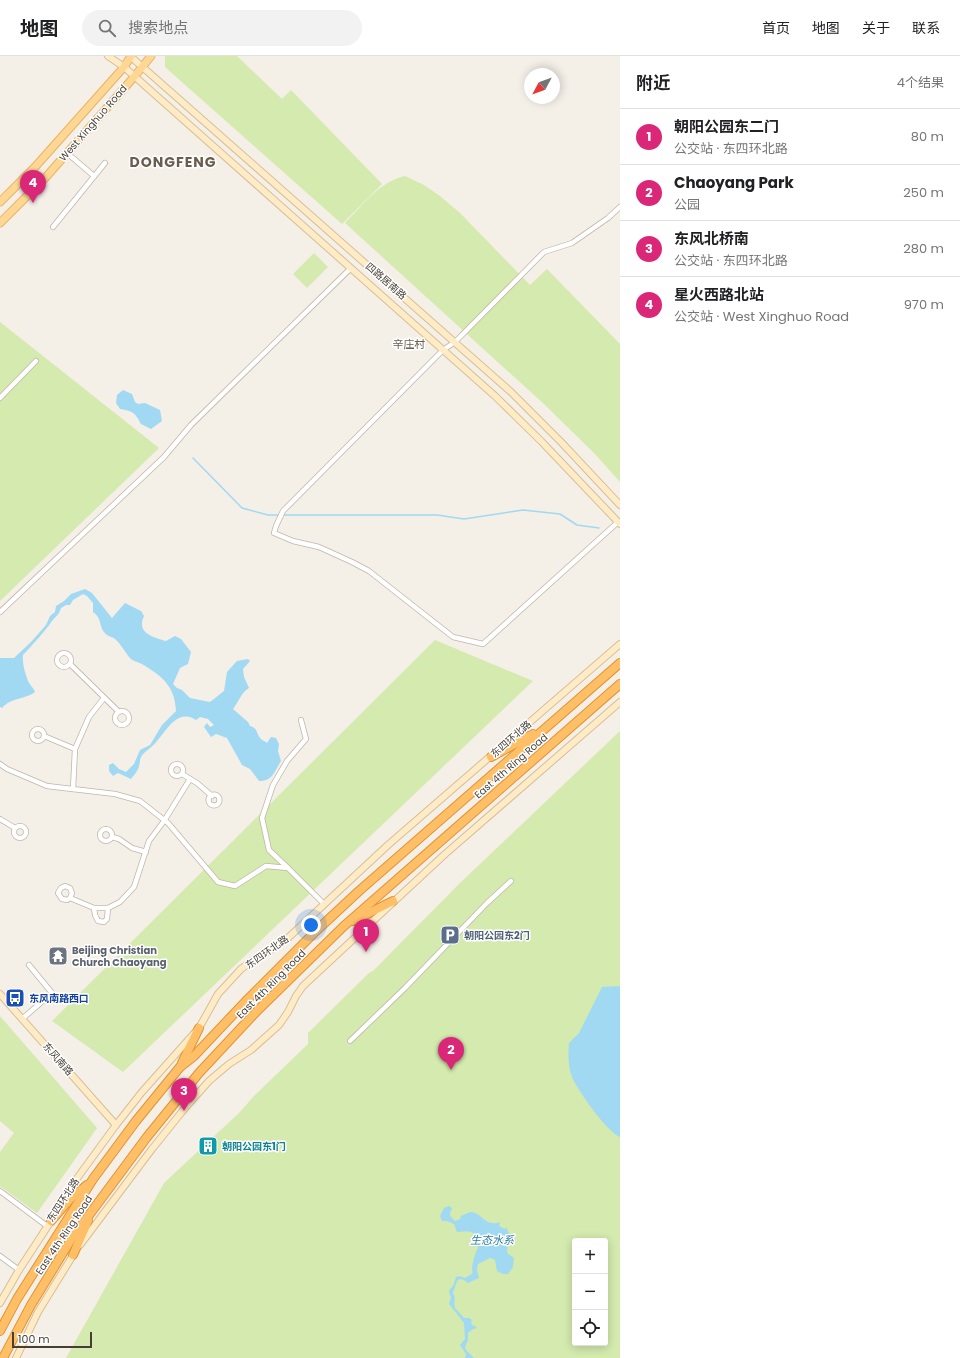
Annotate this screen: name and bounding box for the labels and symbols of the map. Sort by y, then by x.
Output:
north arrow [524,68,560,104]
street label: West Xinghuo Road [55,81,131,165]
district label: DONGFENG [130,152,216,172]
pin: 4 [20,170,46,203]
street label: 四路居南路 [362,259,410,303]
district label: 辛庄村 [393,336,426,352]
street label: 东四环北路 [487,717,535,761]
street label: East 4th Ring Road [471,730,551,802]
your location [301,915,321,935]
pin: 1 [353,919,379,952]
parking icon: 朝阳公园东2门 [439,924,461,946]
place label: 朝阳公园东2门 [464,928,530,943]
street label: 东四环北路 [242,932,292,972]
place label: Beijing Christian Church Chaoyang [72,943,167,970]
temple icon: Beijing Christian Church Chaoyang [47,945,69,967]
street label: East 4th Ring Road [233,946,309,1022]
bus stop icon: 东风南路西口 [4,987,26,1009]
place label: 东风南路西口 [29,991,89,1006]
pin: 2 [438,1037,464,1070]
street label: 东风南路 [39,1039,77,1079]
pin: 3 [171,1078,197,1111]
building icon: 朝阳公园东1门 [197,1135,219,1157]
place label: 朝阳公园东1门 [222,1139,286,1154]
street label: 东四环北路 [43,1175,83,1225]
street label: East 4th Ring Road [32,1192,96,1278]
water label: 生态水系 [470,1232,515,1248]
scale bar [12,1330,92,1349]

